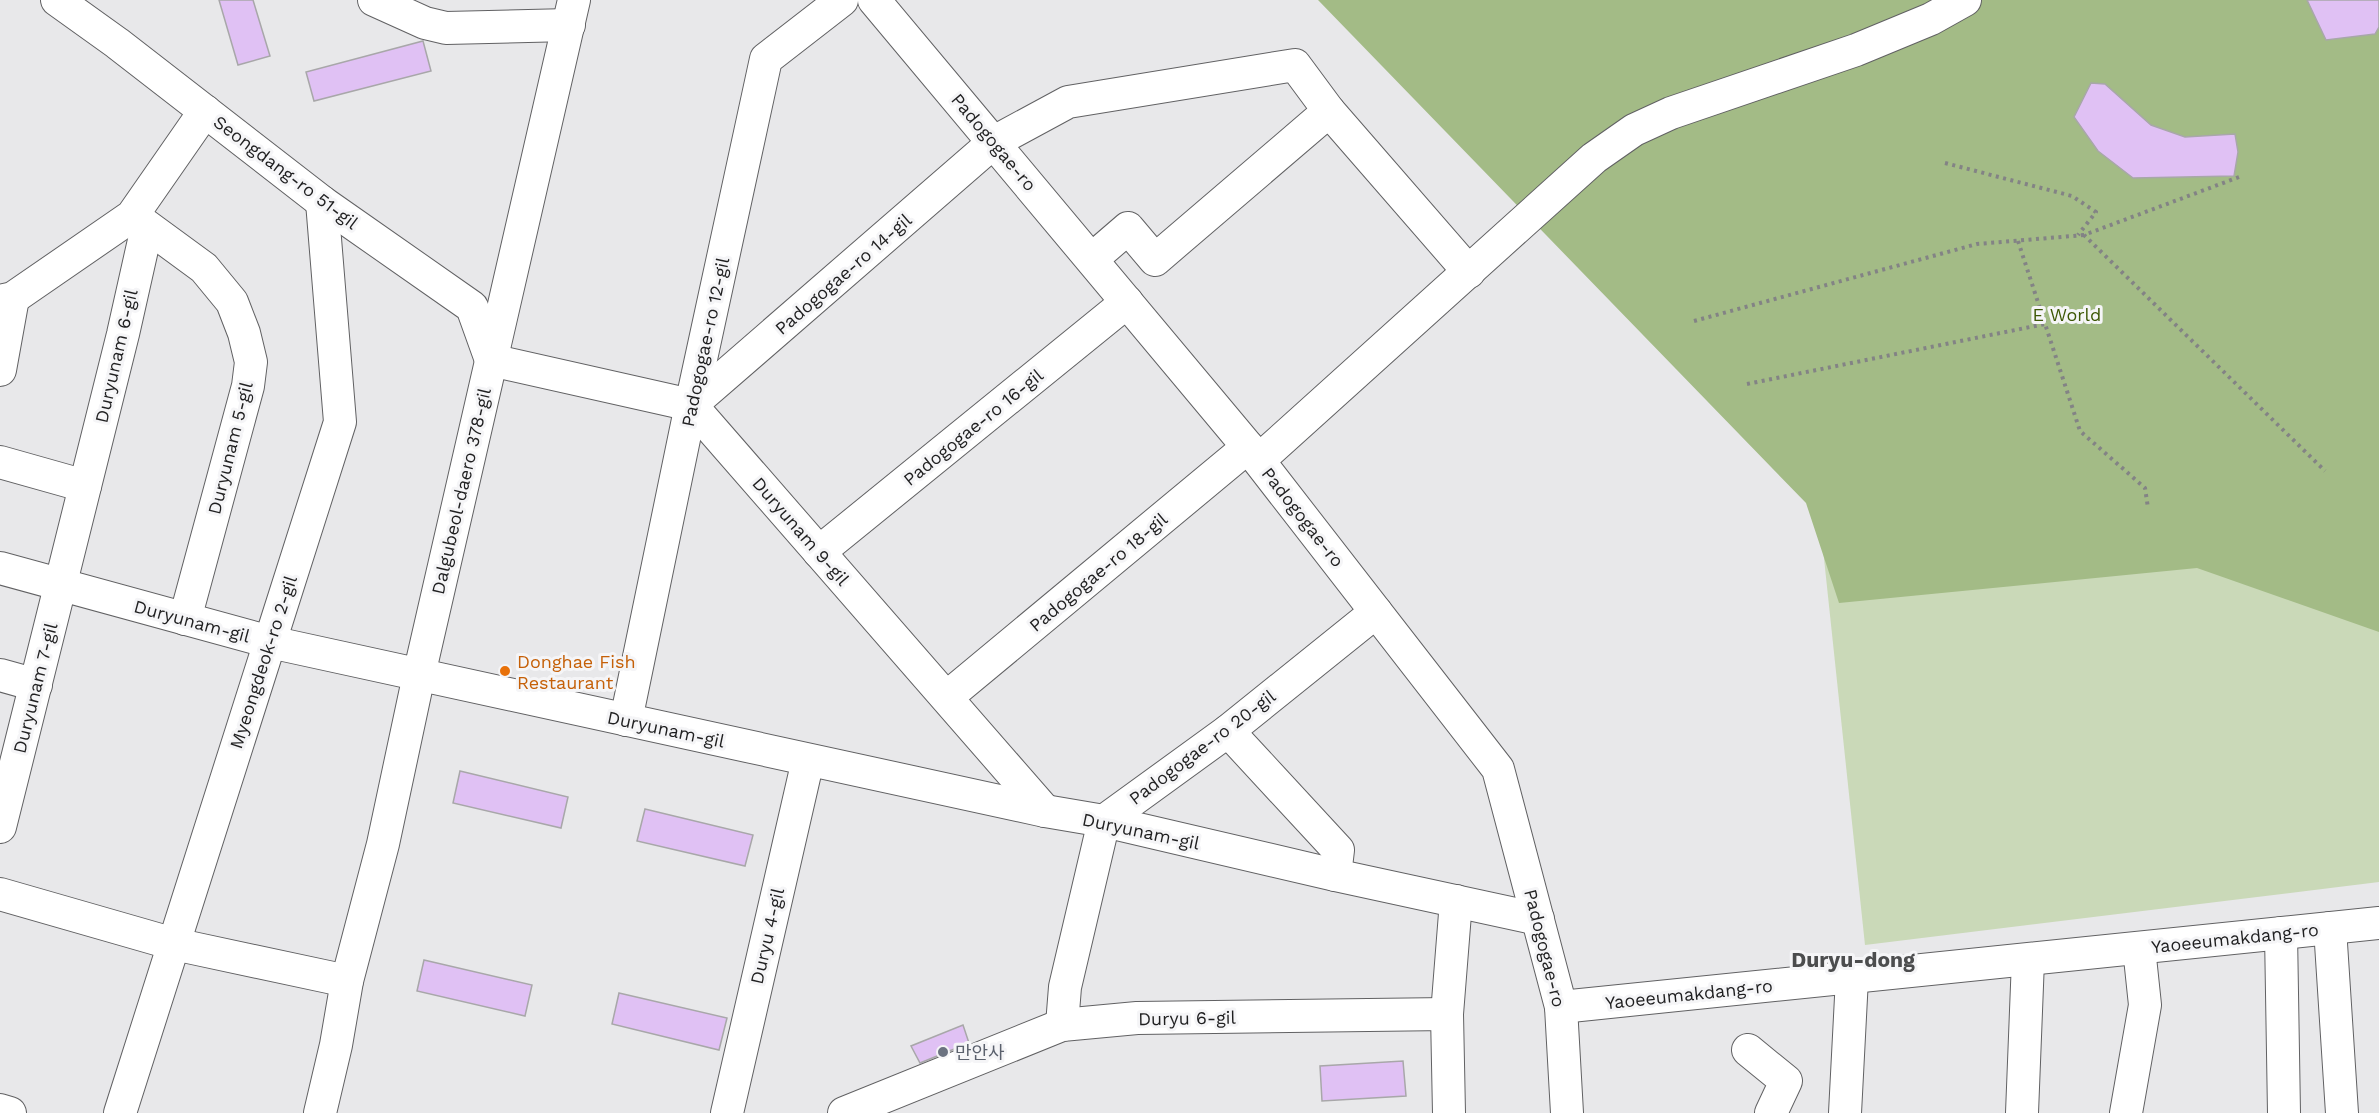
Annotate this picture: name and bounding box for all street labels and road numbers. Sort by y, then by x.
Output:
street label: Padogogae-ro [947,89,1041,195]
street label: Seongdang-ro 51-gil [210,111,363,233]
street label: Padogogae-ro 14-gil [771,209,916,339]
street label: Padogogae-ro 12-gil [677,255,733,429]
street label: Duryunam 6-gil [90,287,142,425]
street label: Padogogae-ro 16-gil [899,364,1047,490]
street label: Duryunam 5-gil [203,379,257,517]
street label: Dalgubeol-daero 378-gil [427,385,495,596]
street label: Padogogae-ro [1258,463,1348,571]
street label: Duryunam 9-gil [748,473,854,590]
street label: Padogogae-ro 18-gil [1025,508,1172,636]
street label: Myeongdeok-ro 2-gil [225,572,301,751]
street label: Duryunam-gil [132,595,253,647]
street label: Duryunam 7-gil [9,620,62,756]
street label: Padogogae-ro 20-gil [1125,685,1280,809]
street label: Duryunam-gil [605,706,727,752]
street label: Duryunam-gil [1080,808,1202,854]
street label: Duryu 4-gil [746,885,788,986]
street label: Padogogae-ro [1520,887,1570,1009]
street label: Yaoeeumakdang-ro [2150,919,2320,957]
street label: Yaoeeumakdang-ro [1604,975,1774,1013]
street label: Duryu 6-gil [1138,1007,1237,1029]

